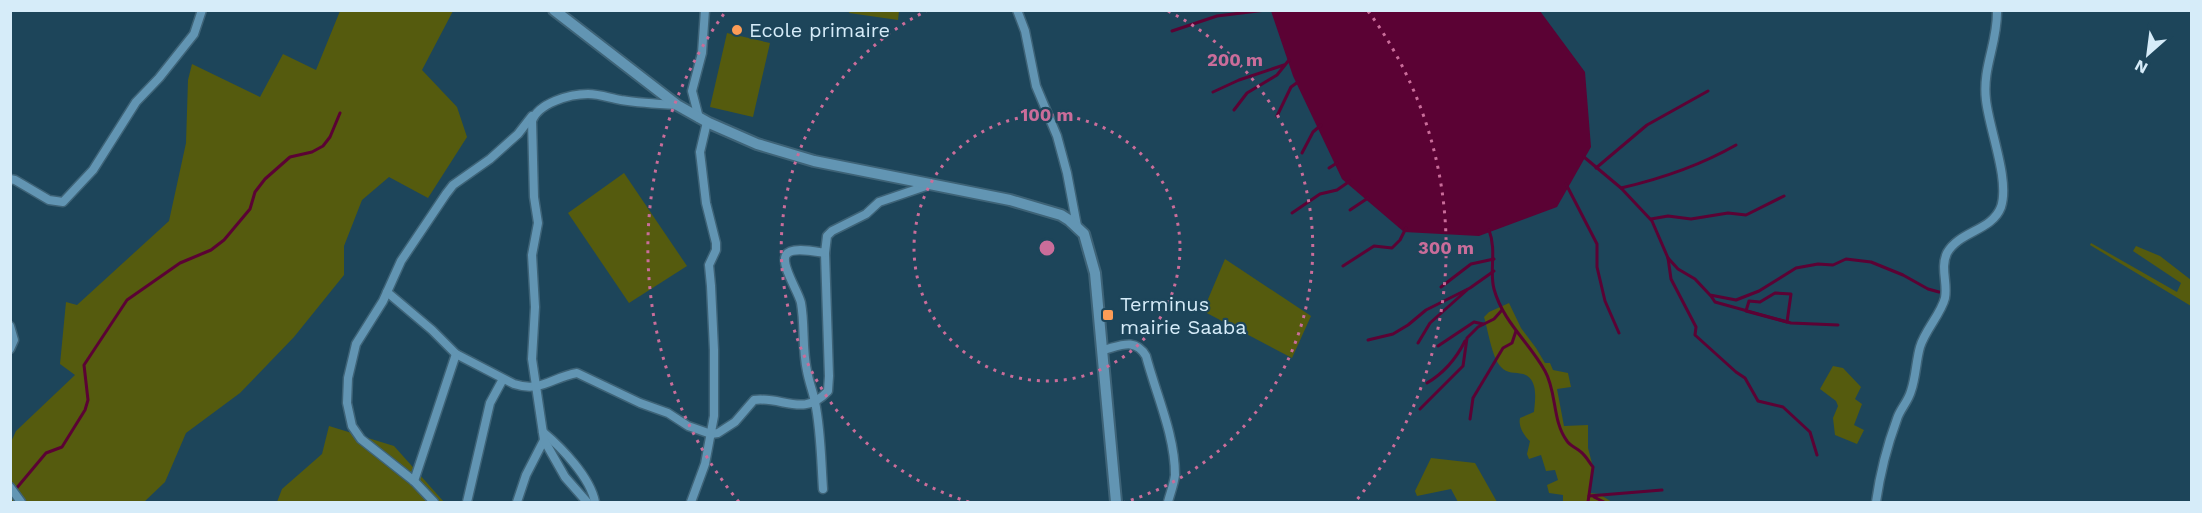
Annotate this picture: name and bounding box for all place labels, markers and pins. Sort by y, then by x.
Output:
place label: Ecole primaire [749,18,890,42]
marker: Ecole primaire [730,23,744,37]
centre of rings [1037,238,1057,258]
place label: Terminus mairie Saaba [1120,292,1247,339]
marker: Terminus mairie Saaba [1101,308,1115,322]

